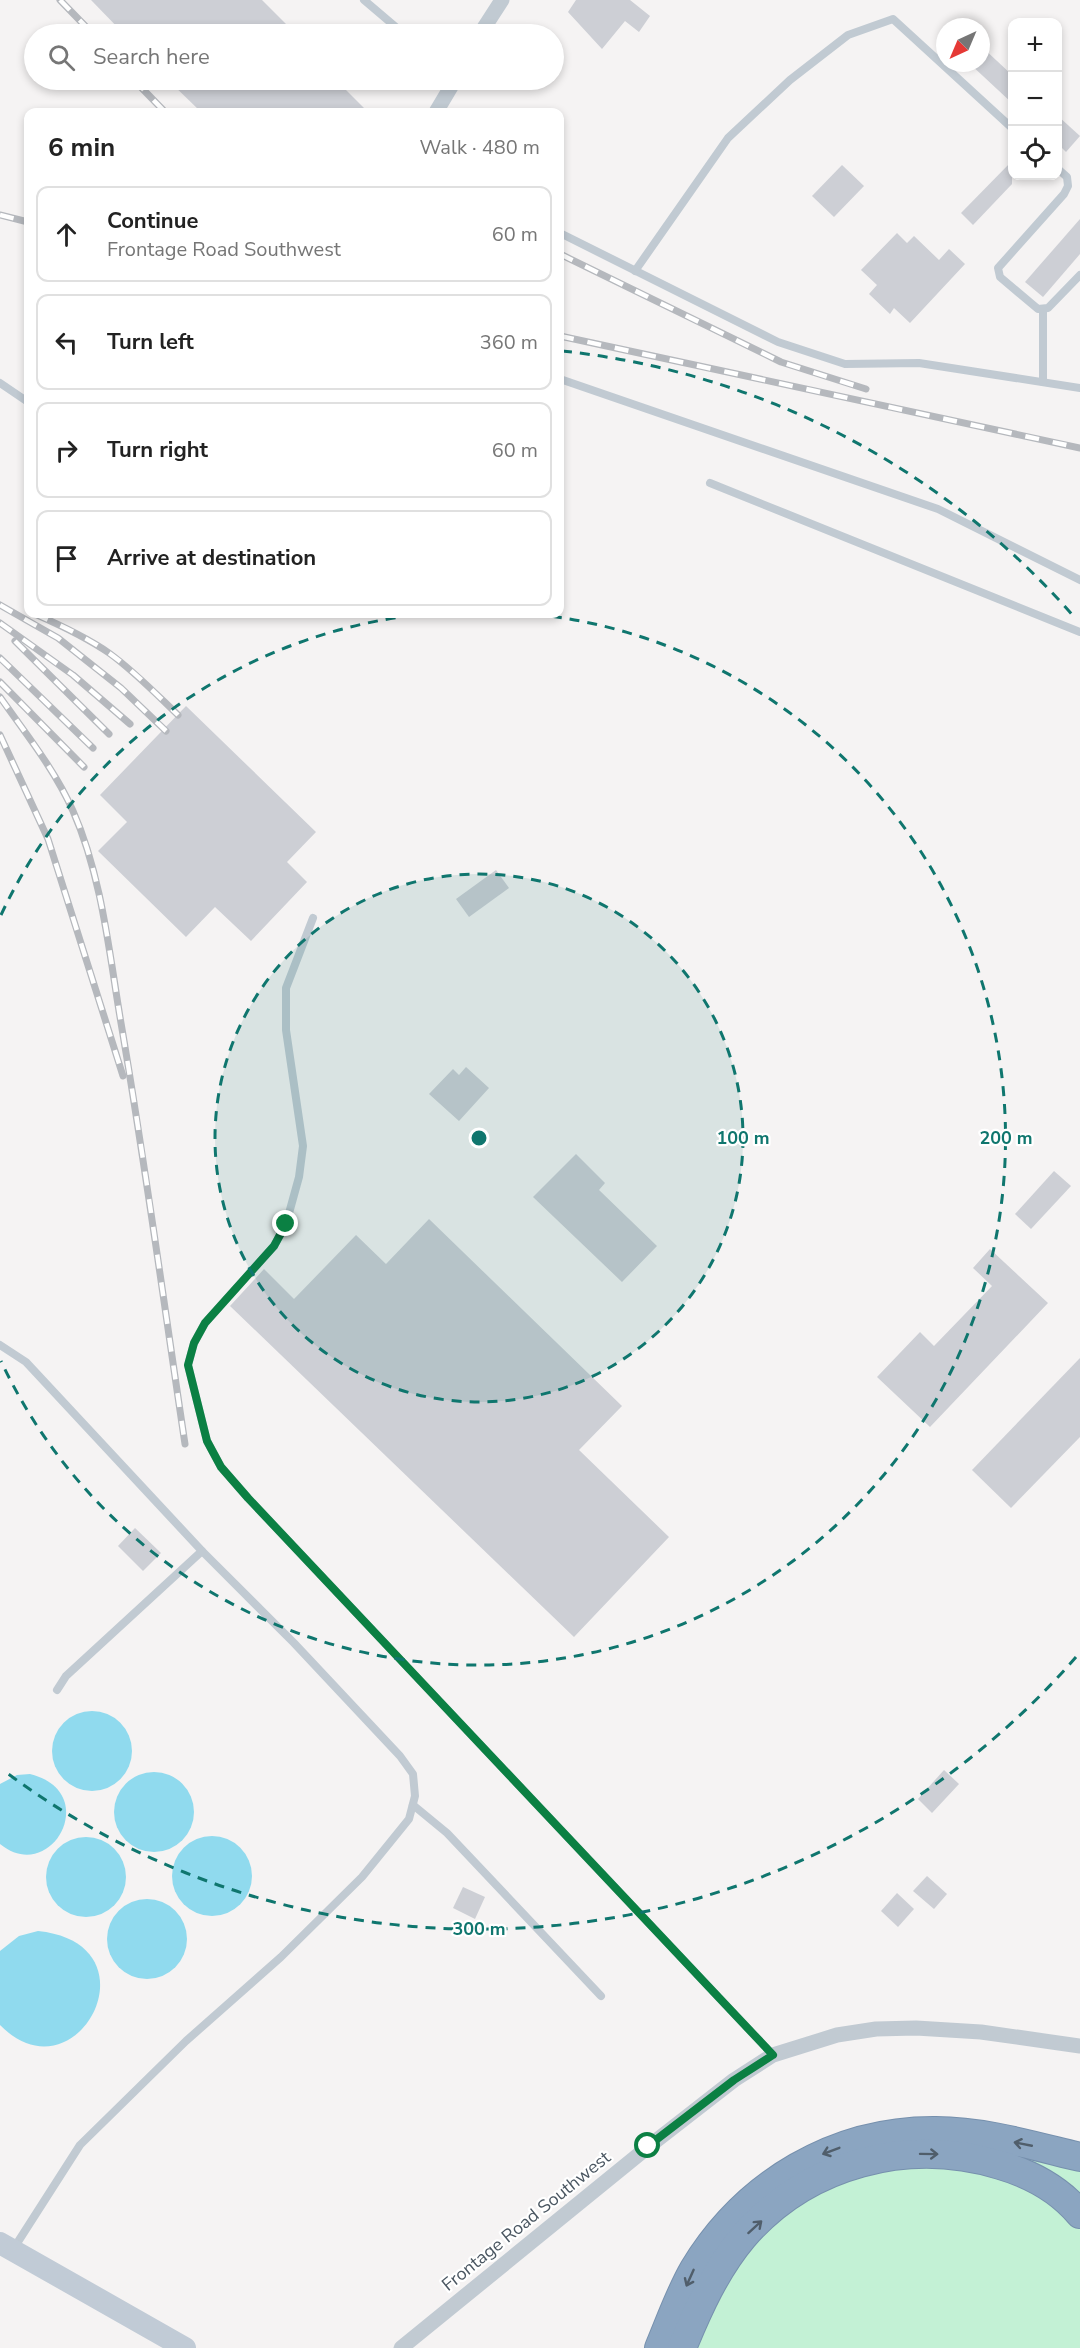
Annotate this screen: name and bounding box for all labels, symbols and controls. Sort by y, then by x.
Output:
north arrow [936,18,990,72]
map controls [1008,18,1062,180]
button: + [1008,18,1062,72]
search box [24,24,564,90]
icon: search [45,41,78,74]
text: Search here [93,42,210,72]
button: − [1008,72,1062,126]
button: locate [1008,126,1062,180]
text: 6 min [48,130,115,165]
text: Walk · 480 m [420,134,540,161]
text: Continue [107,206,198,236]
icon: ahead [50,218,83,251]
text: 60 m [492,221,538,248]
text: Frontage Road Southwest [107,236,341,263]
icon: left [50,326,83,359]
text: Turn left [107,327,194,357]
text: 360 m [480,329,538,356]
icon: right [50,434,83,467]
text: Turn right [107,435,208,465]
text: 60 m [492,437,538,464]
icon: arrive [50,542,83,575]
text: Arrive at destination [107,543,316,573]
text: 100 m [716,1126,770,1150]
text: 200 m [979,1126,1033,1150]
centre of rings [469,1128,489,1148]
route end [272,1210,298,1236]
text: 300 m [452,1917,506,1941]
route start [634,2132,660,2158]
one-way arrow [1014,2138,1033,2149]
street label: Frontage Road Southwest [437,2145,616,2297]
one-way arrow [823,2146,841,2157]
one-way arrow [919,2148,939,2160]
one-way arrow [747,2220,762,2234]
one-way arrow [683,2269,694,2287]

